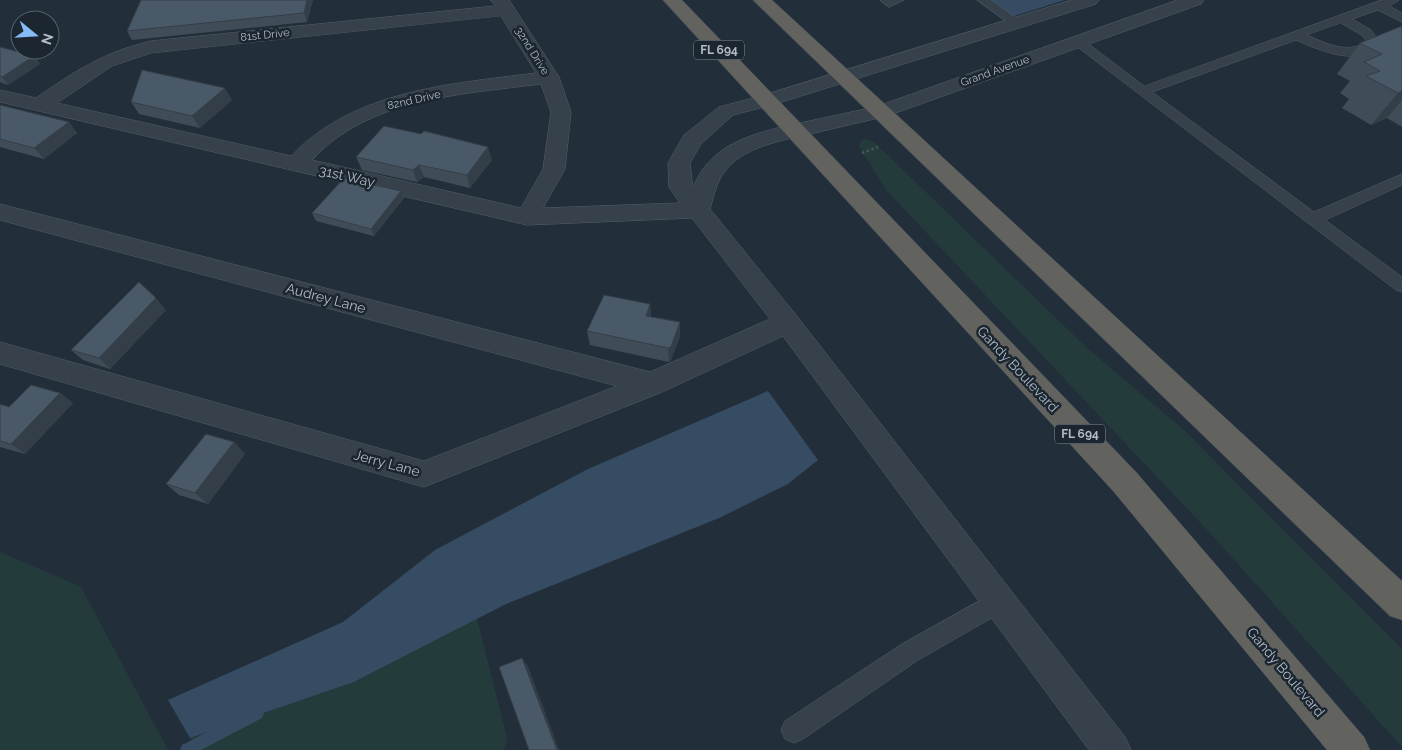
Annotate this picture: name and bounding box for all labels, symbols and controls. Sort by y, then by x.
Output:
north arrow [10,10,60,60]
street label: 32nd Drive [512,25,552,78]
street label: 81st Drive [240,26,291,44]
text: N [38,31,57,47]
road number: FL 694 [694,40,744,60]
street label: Grand Avenue [959,52,1032,89]
street label: 82nd Drive [386,87,443,112]
street label: 31st Way [317,162,377,190]
street label: Audrey Lane [284,280,368,316]
street label: Gandy Boulevard [974,323,1062,415]
road number: FL 694 [1055,424,1105,444]
street label: Jerry Lane [352,447,422,479]
street label: Gandy Boulevard [1244,624,1328,720]

